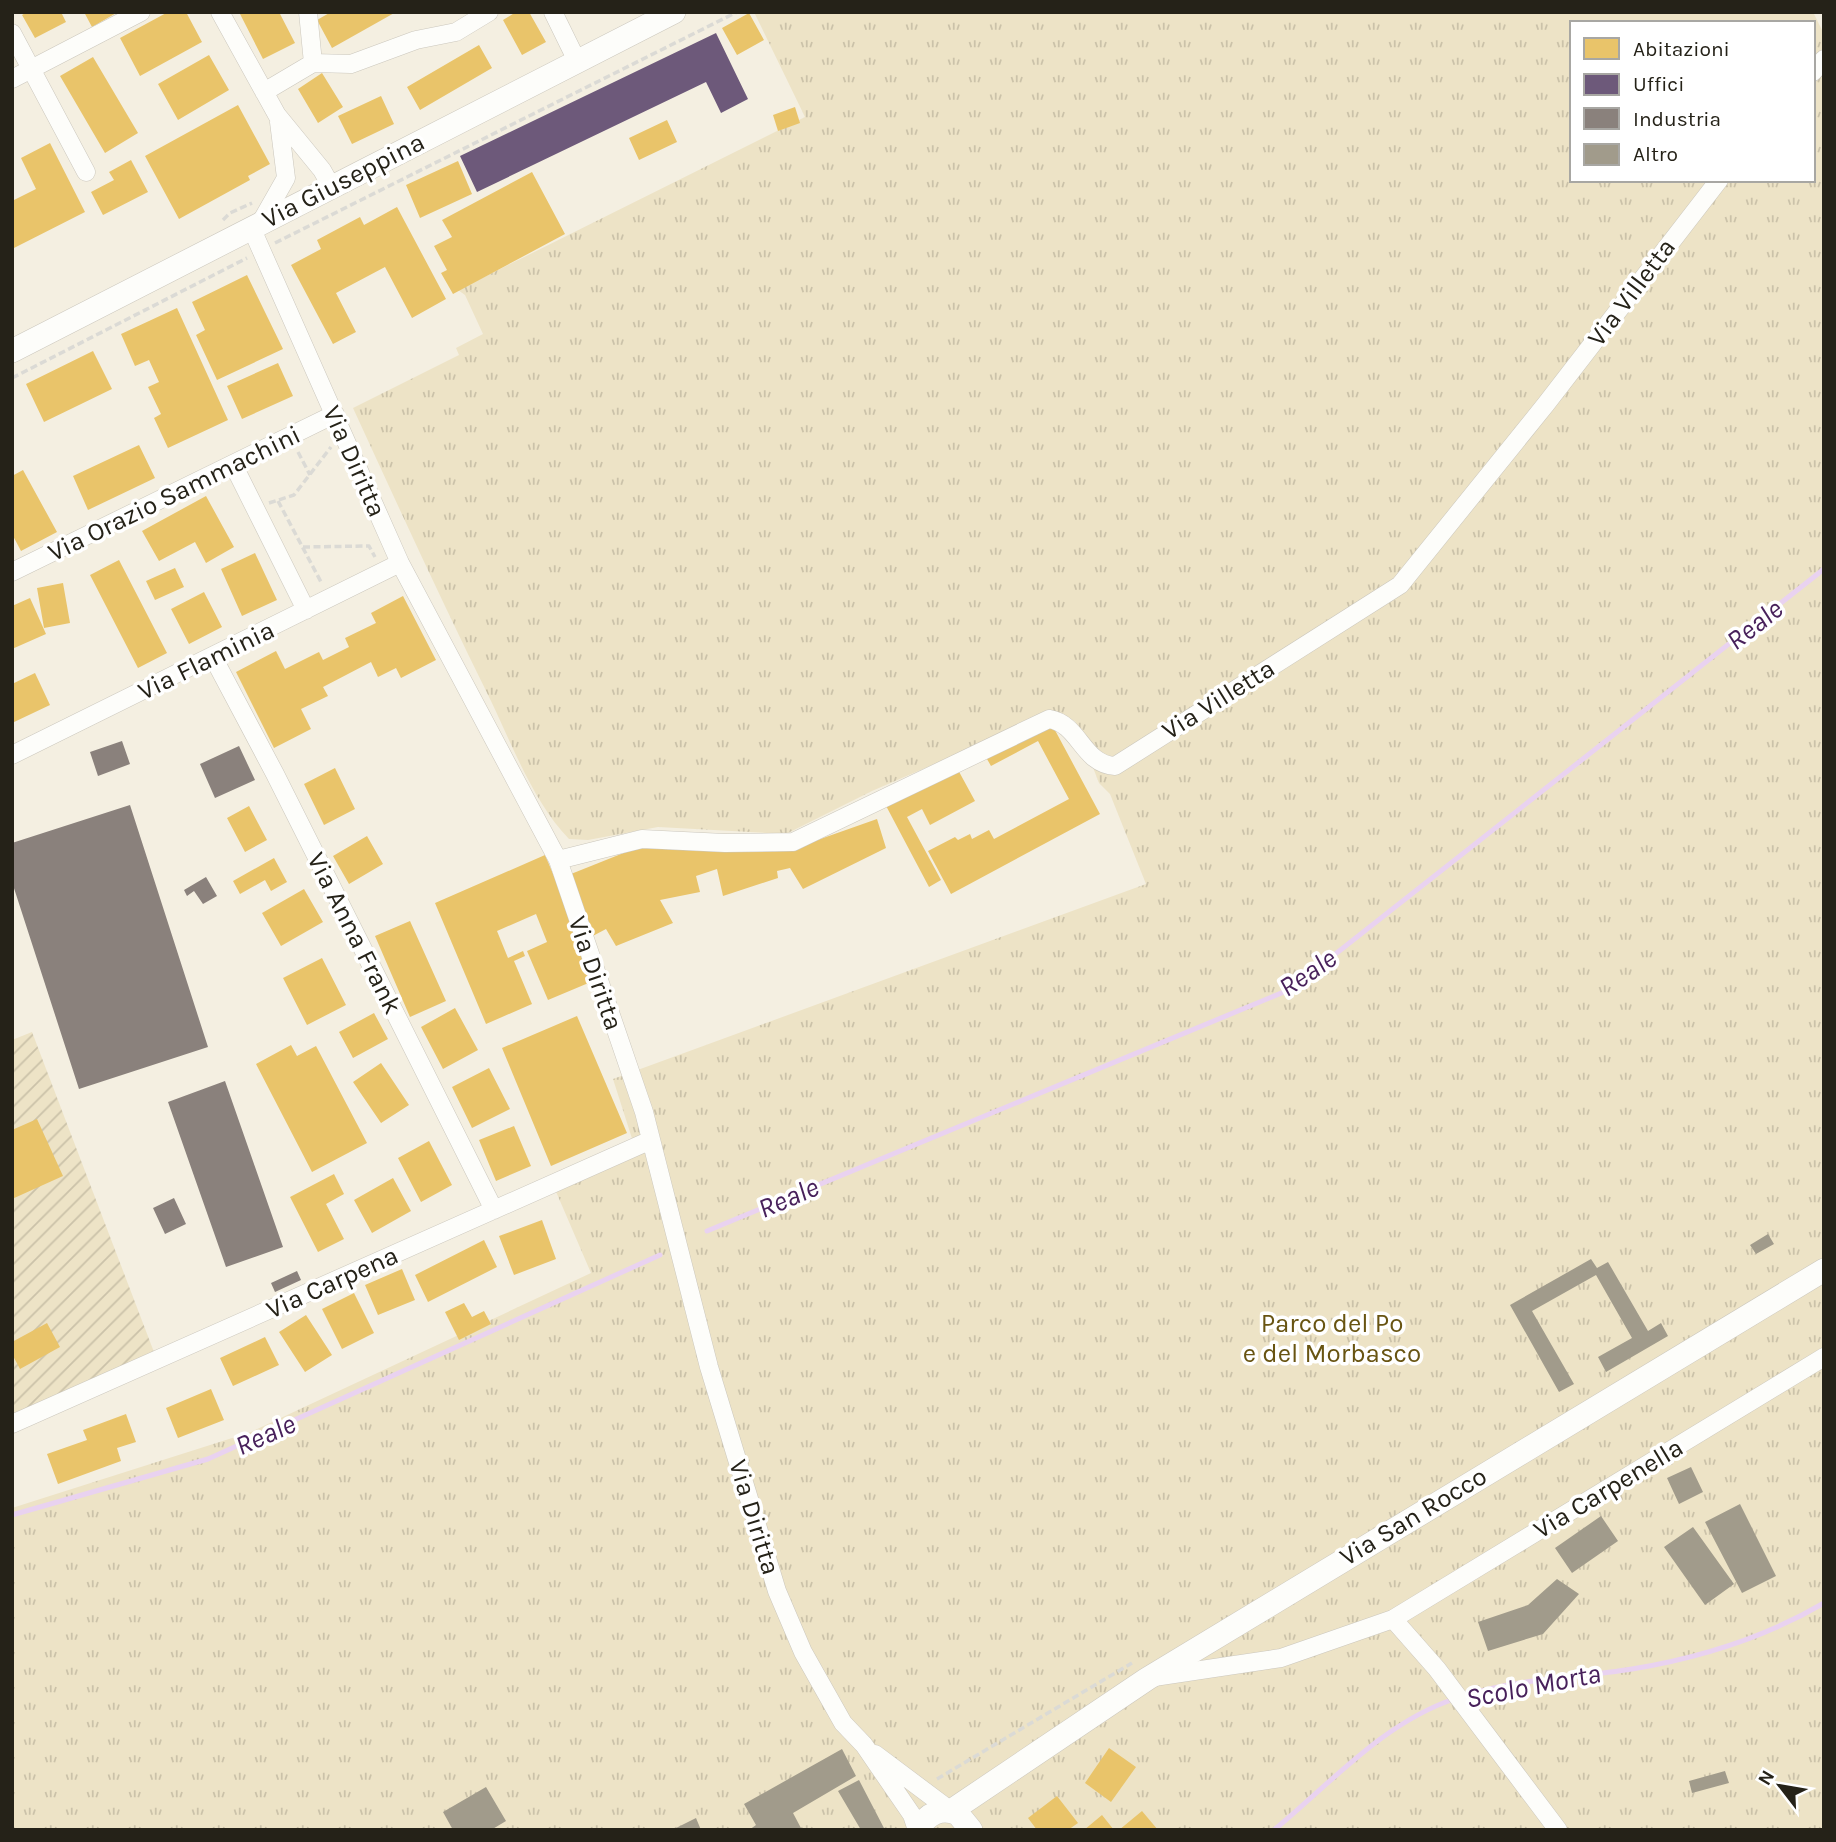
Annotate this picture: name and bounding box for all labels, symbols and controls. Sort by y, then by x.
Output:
legend [1570,21,1815,182]
text: Abitazioni [1633,37,1730,61]
text: Uffici [1633,72,1684,96]
text: Industria [1633,107,1721,131]
street label: Via Giuseppina [257,126,430,235]
text: Altro [1633,142,1678,166]
street label: Via Villetta [1581,232,1682,352]
street label: Via Diritta [316,401,393,522]
street label: Via Orazio Sammachini [43,419,306,568]
water label: Reale [1719,592,1789,657]
street label: Via Flaminia [133,614,279,707]
street label: Via Villetta [1156,653,1280,746]
street label: Via Anna Frank [300,847,409,1019]
street label: Via Diritta [562,912,630,1034]
water label: Reale [1272,941,1342,1004]
water label: Reale [753,1170,823,1225]
street label: Via Carpena [261,1240,403,1325]
park label: Parco del Po e del Morbasco [1243,1308,1421,1369]
water label: Reale [230,1407,301,1462]
street label: Via Carpenella [1528,1432,1689,1545]
street label: Via Diritta [722,1456,787,1578]
street label: Via San Rocco [1334,1460,1492,1572]
water label: Scolo Morta [1463,1656,1604,1715]
north arrow [1745,1751,1815,1821]
text: N [1753,1766,1779,1789]

